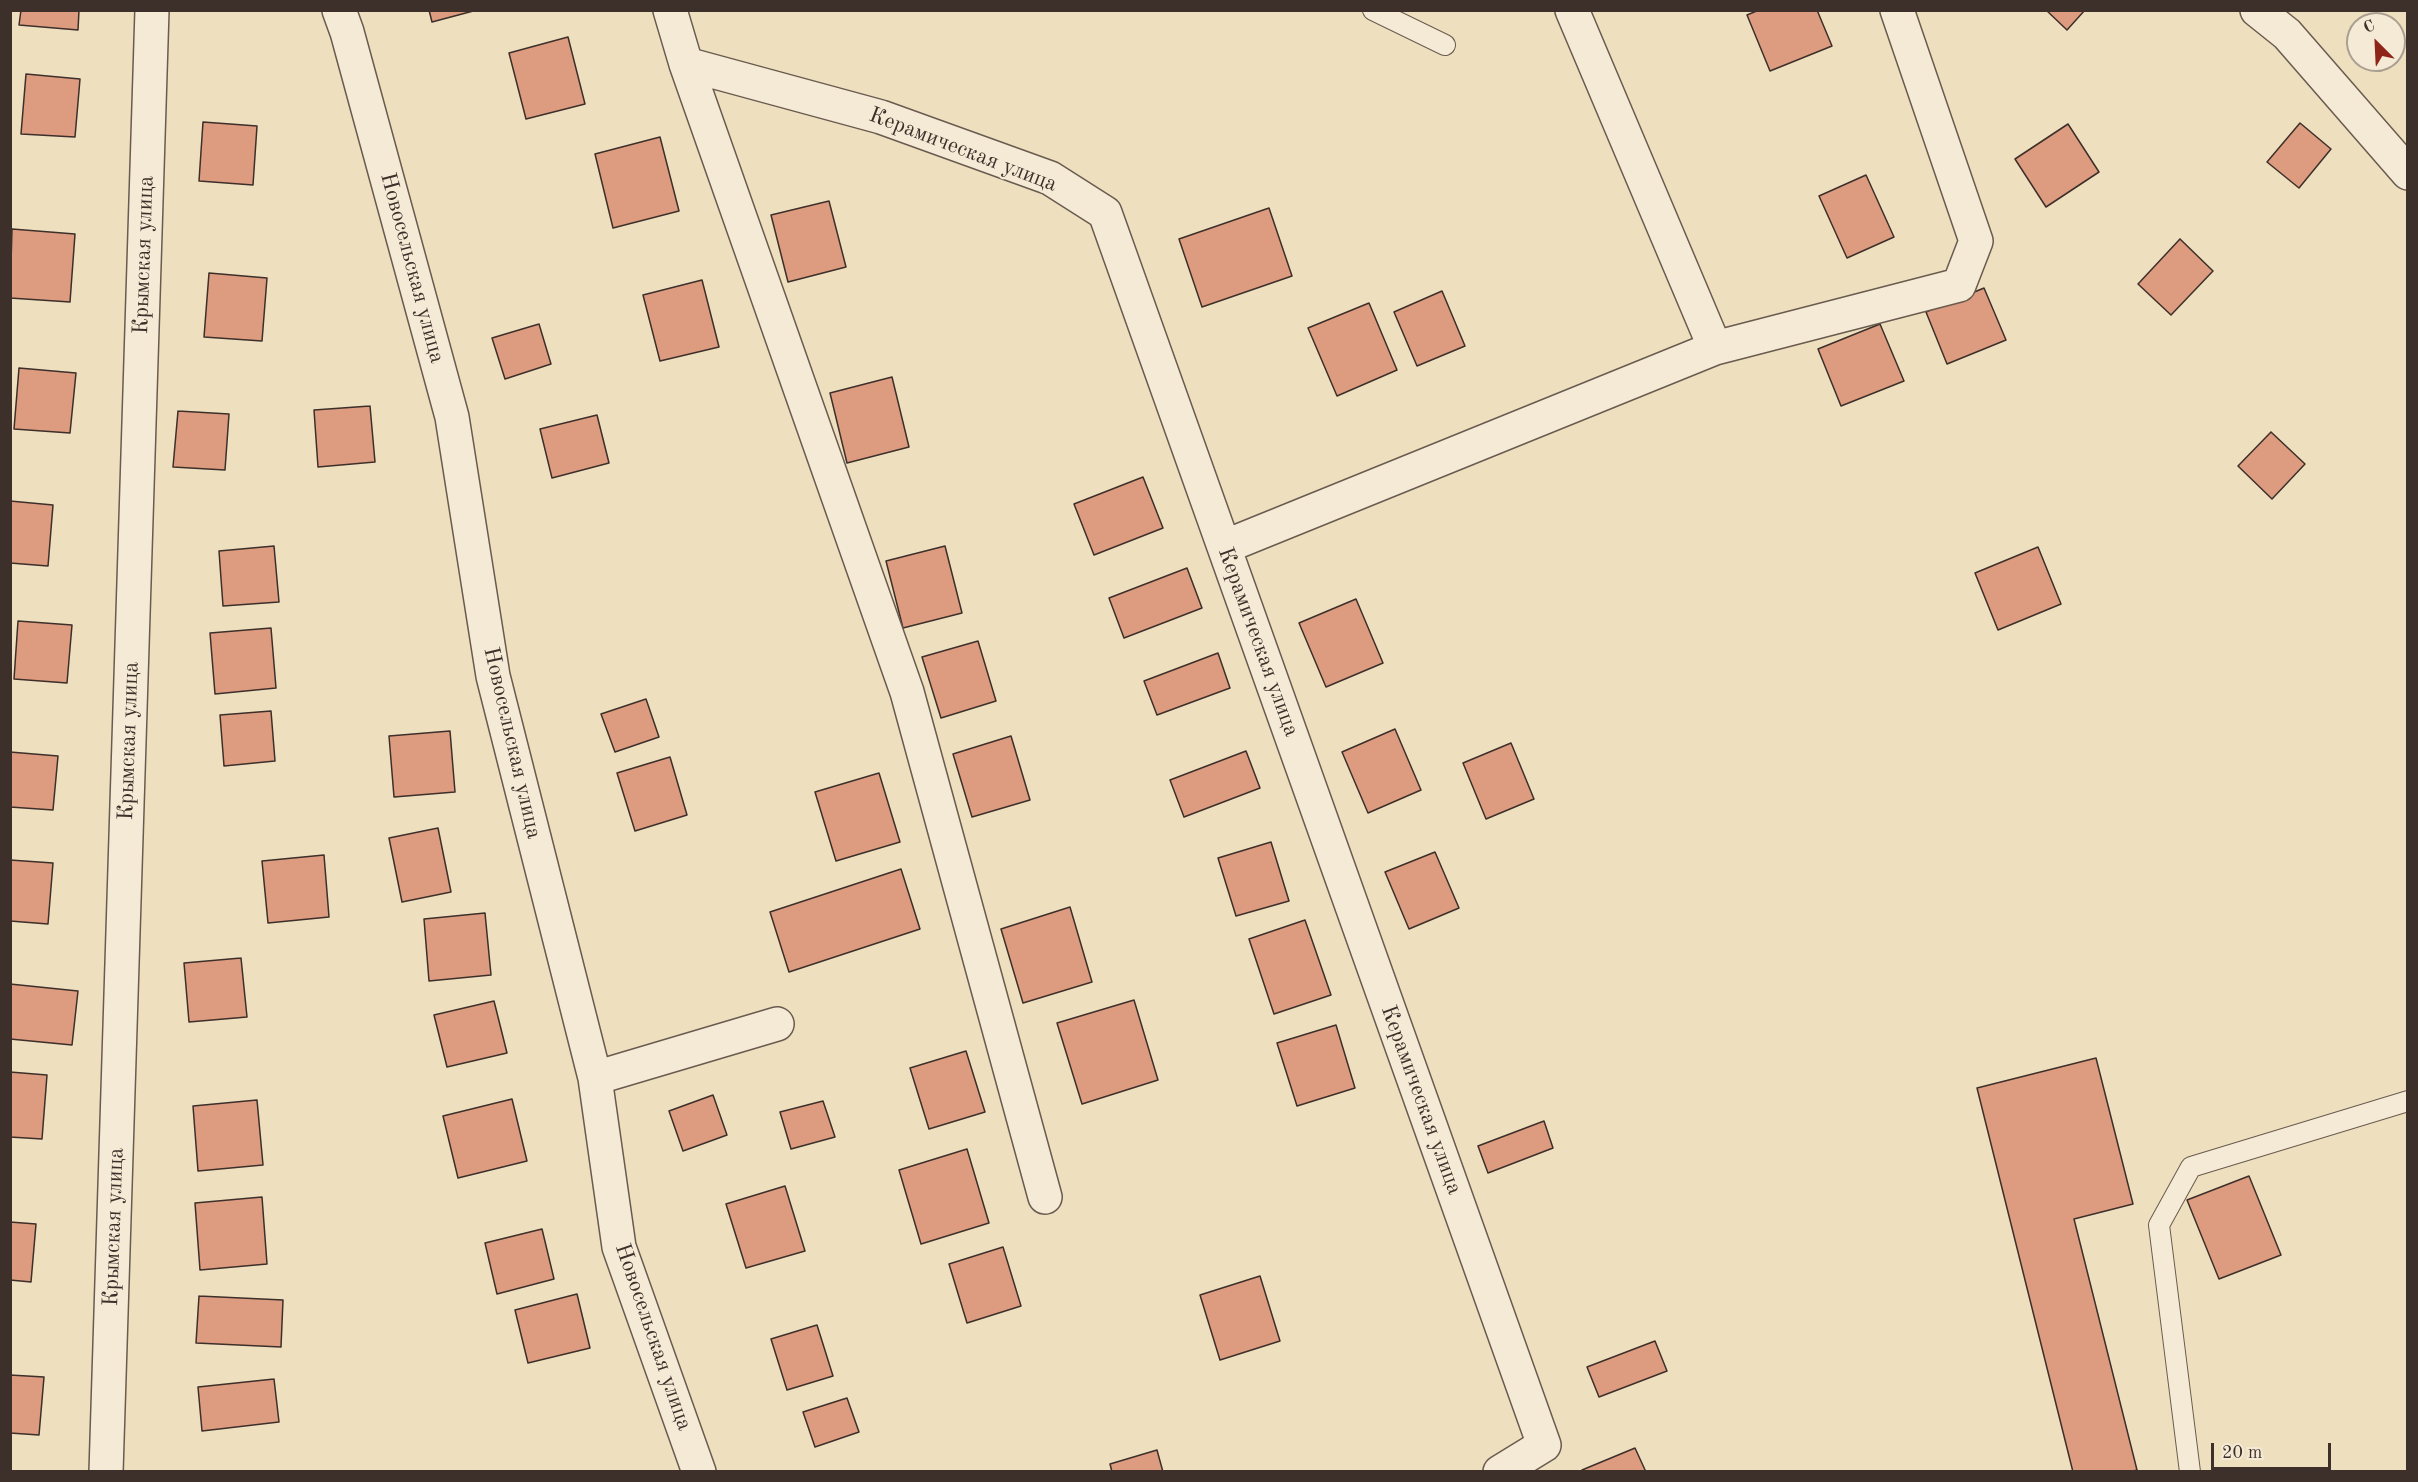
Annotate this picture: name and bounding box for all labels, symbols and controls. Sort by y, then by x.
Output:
north arrow [2346,12,2406,72]
text: С [2361,18,2378,37]
street label: Керамическая улица [865,102,1061,198]
street label: Новосельская улица [374,170,450,366]
street label: Крымская улица [128,175,160,335]
street label: Керамическая улица [1211,544,1305,740]
street label: Новосельская улица [477,644,547,842]
street label: Крымская улица [113,661,145,821]
street label: Керамическая улица [1374,1002,1468,1198]
street label: Крымская улица [98,1147,130,1307]
street label: Новосельская улица [609,1240,697,1434]
scale bar [2214,1431,2334,1469]
text: 20 m [2222,1444,2262,1462]

